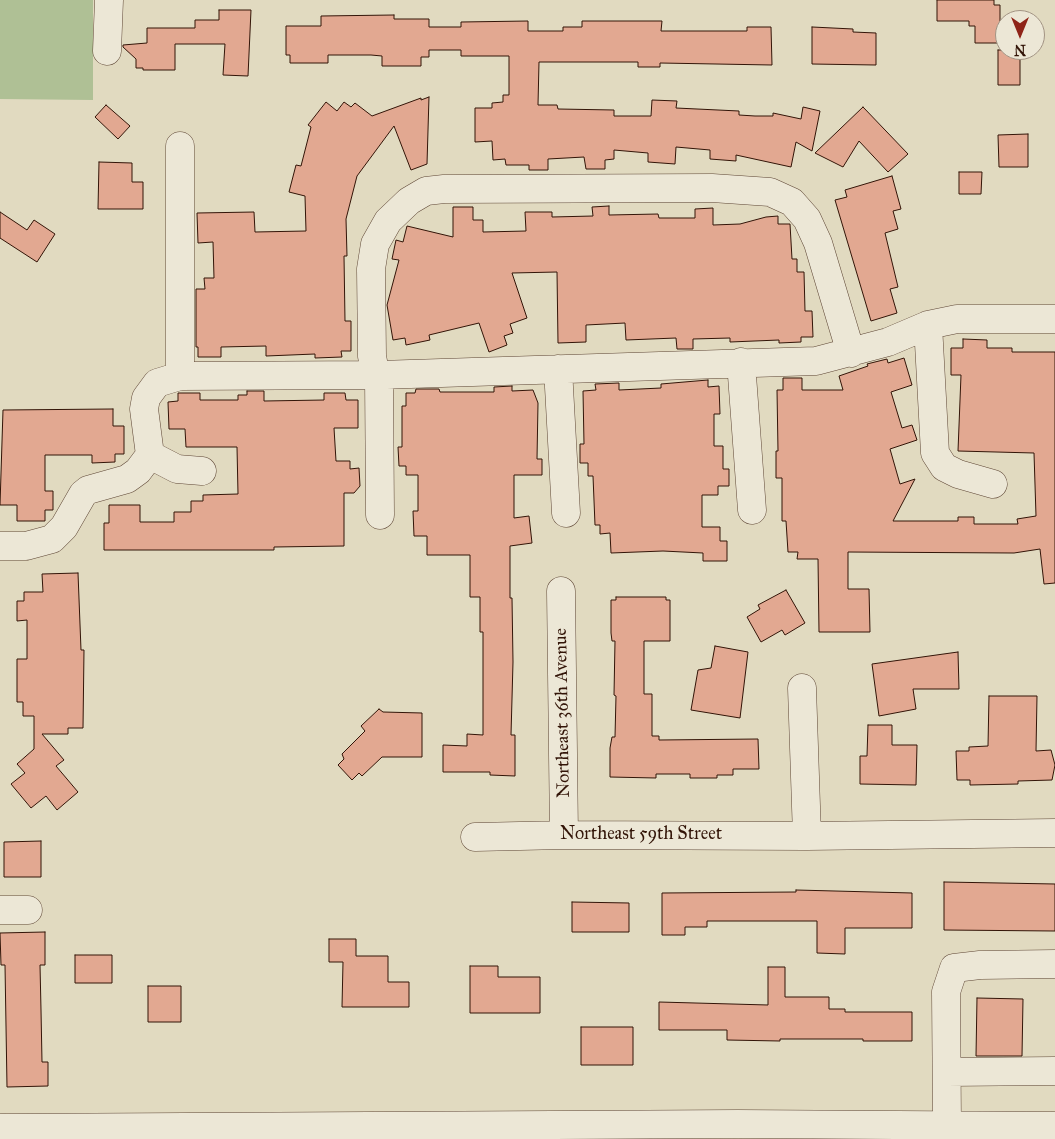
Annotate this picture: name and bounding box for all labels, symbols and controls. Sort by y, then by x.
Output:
north arrow [995,10,1045,60]
text: N [1014,41,1026,58]
street label: Northeast 36th Avenue [551,628,575,798]
street label: Northeast 59th Street [560,824,722,846]

